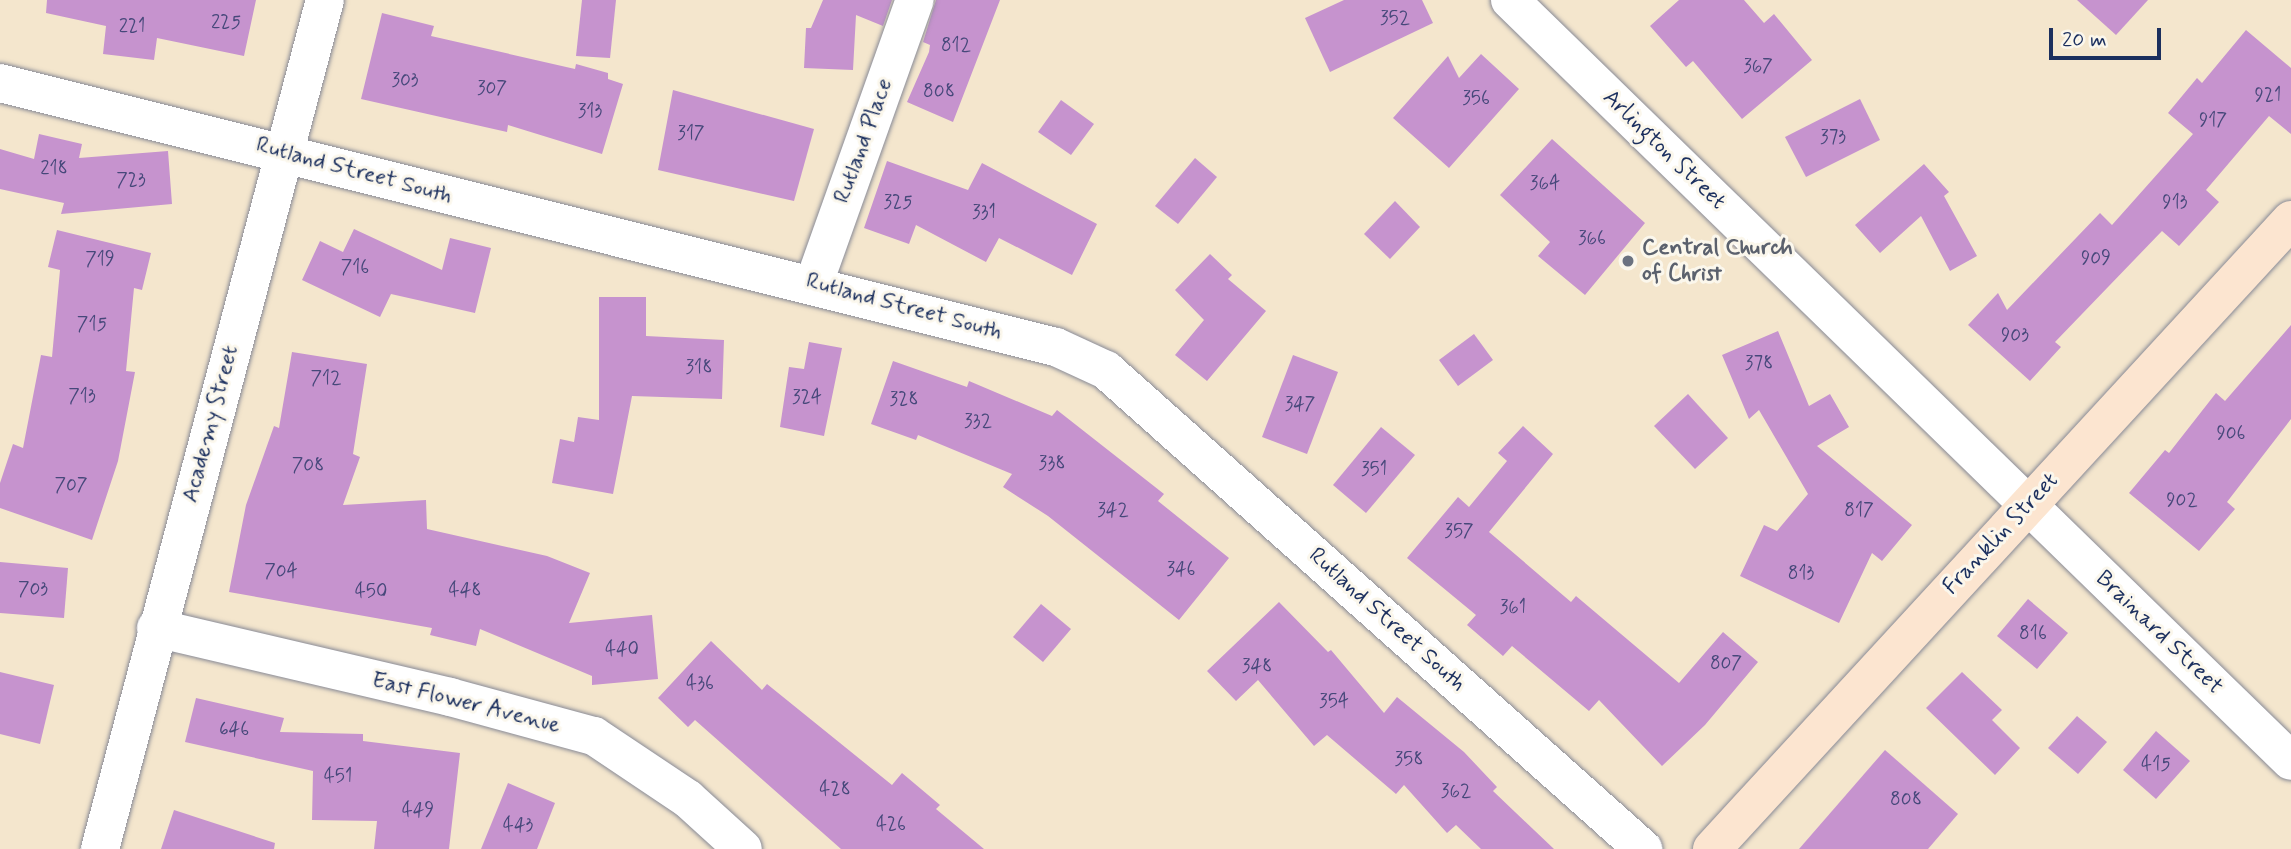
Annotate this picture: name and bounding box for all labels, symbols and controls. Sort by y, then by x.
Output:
house number: 352 [1380,8,1410,30]
house number: 225 [211,12,241,34]
scale bar [2053,14,2165,58]
house number: 221 [119,16,145,38]
text: 20 m [2062,26,2107,54]
house number: 812 [941,35,971,57]
house number: 367 [1743,56,1773,78]
house number: 303 [391,70,419,92]
street label: Rutland Place [829,76,899,206]
house number: 307 [477,78,507,100]
house number: 808 [923,81,955,103]
street label: Arlington Street [1595,83,1733,217]
house number: 921 [2255,85,2281,107]
house number: 356 [1462,88,1490,110]
house number: 313 [578,101,602,123]
house number: 917 [2199,110,2227,132]
house number: 317 [677,123,705,145]
house number: 373 [1820,127,1846,149]
street label: Rutland Street South [254,132,454,210]
house number: 218 [40,158,68,180]
house number: 723 [116,170,146,192]
house number: 364 [1530,173,1560,195]
house number: 325 [883,192,913,214]
house number: 913 [2162,192,2188,214]
house number: 331 [972,202,996,224]
house number: 366 [1578,228,1606,250]
place label: Central Church of Christ [1642,234,1798,288]
house number: 909 [2081,248,2111,270]
house number: 719 [85,249,115,271]
marker: Central Church of Christ [1620,253,1636,269]
house number: 716 [341,257,369,279]
street label: Rutland Street South [804,268,1004,346]
house number: 715 [77,314,107,336]
house number: 903 [2001,325,2029,347]
street label: Academy Street [176,340,246,508]
house number: 378 [1745,353,1773,375]
house number: 318 [685,357,713,379]
house number: 712 [310,368,342,390]
house number: 713 [68,386,96,408]
house number: 324 [792,387,822,409]
house number: 328 [890,389,918,411]
house number: 347 [1285,394,1315,416]
house number: 332 [964,411,992,433]
house number: 906 [2216,423,2246,445]
house number: 338 [1039,453,1065,475]
house number: 708 [292,455,324,477]
house number: 351 [1361,459,1387,481]
street label: Franklin Street [1936,466,2066,602]
house number: 707 [54,475,88,497]
house number: 902 [2166,490,2198,512]
house number: 342 [1097,500,1129,522]
house number: 817 [1844,500,1874,522]
house number: 357 [1444,521,1474,543]
street label: Rutland Street South [1304,543,1470,697]
house number: 346 [1166,559,1196,581]
house number: 704 [264,561,298,583]
house number: 813 [1788,563,1814,585]
street label: Brainard Street [2090,566,2228,700]
house number: 703 [18,579,48,601]
house number: 448 [449,580,481,602]
house number: 450 [355,581,387,603]
house number: 361 [1500,597,1526,619]
house number: 816 [2019,623,2047,645]
house number: 440 [605,639,639,661]
house number: 807 [1710,653,1742,675]
house number: 348 [1242,656,1272,678]
street label: East Flower Avenue [370,667,562,739]
house number: 436 [686,673,714,695]
house number: 354 [1319,691,1349,713]
house number: 646 [219,719,249,741]
house number: 358 [1395,749,1423,771]
house number: 415 [2141,754,2171,776]
house number: 451 [324,766,352,788]
house number: 428 [819,779,851,801]
house number: 362 [1441,781,1471,803]
house number: 808 [1890,789,1922,811]
house number: 449 [402,800,434,822]
house number: 426 [876,814,906,836]
house number: 443 [503,815,533,837]

